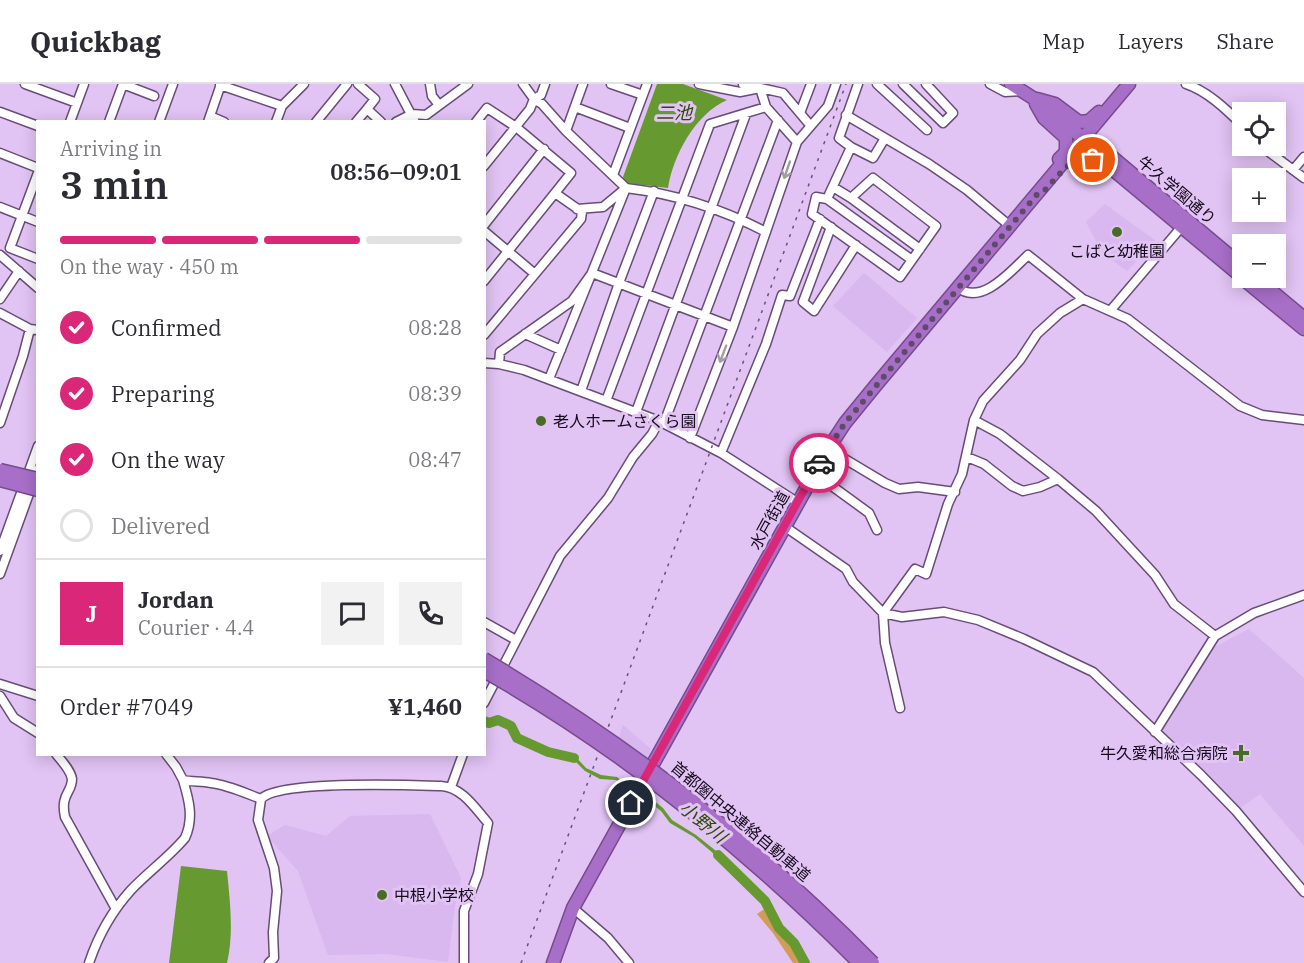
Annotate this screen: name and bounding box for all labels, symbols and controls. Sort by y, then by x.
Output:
text: Quickbag [30,23,161,60]
text: Map [1042,27,1085,55]
text: Layers [1118,27,1184,55]
text: Share [1217,27,1274,55]
water label: 二池 [656,101,694,124]
map controls [1232,102,1286,288]
button: locate [1232,102,1286,156]
pin [1067,134,1118,185]
text: Arriving in [60,135,162,162]
icon: bag [1076,143,1109,176]
street label: 牛久学園通り [1134,151,1220,229]
text: 08:56–09:01 [330,157,462,186]
text: 3 min [60,159,168,210]
one-way arrow [781,160,792,179]
button: + [1232,168,1286,222]
marker: こばと幼稚園 [1110,225,1124,239]
button: − [1232,234,1286,288]
place label: こばと幼稚園 [1069,241,1165,261]
text: On the way · 450 m [60,253,239,280]
icon: check [60,311,93,344]
text: Confirmed [111,313,222,342]
text: 08:28 [408,314,462,341]
one-way arrow [716,344,727,363]
icon: check [60,377,93,410]
text: Preparing [111,379,215,408]
text: 08:39 [408,380,462,407]
place label: 老人ホームさくら園 [553,411,697,431]
marker: 老人ホームさくら園 [534,414,548,428]
courier [789,433,849,493]
icon: check [60,443,93,476]
text: On the way [111,445,225,474]
text: 08:47 [408,446,462,473]
icon: car [803,447,836,480]
street label: 水戸街道 [745,487,793,553]
text: Delivered [111,511,210,540]
button: chat [321,582,384,645]
button: phone [399,582,462,645]
text: Jordan [138,585,214,614]
text: J [86,599,97,628]
text: Courier · 4.4 [138,614,254,641]
text: Order #7049 [60,692,194,721]
text: ¥1,460 [388,692,462,721]
place label: 牛久愛和総合病院 [1100,743,1228,763]
marker: 牛久愛和総合病院 [1232,744,1250,762]
street label: 首都圏中央連絡自動車道 [667,757,815,885]
pin [605,777,656,828]
icon: home [614,786,647,819]
water label: 小野川 [675,796,733,849]
place label: 中根小学校 [394,885,474,905]
marker: 中根小学校 [375,888,389,902]

